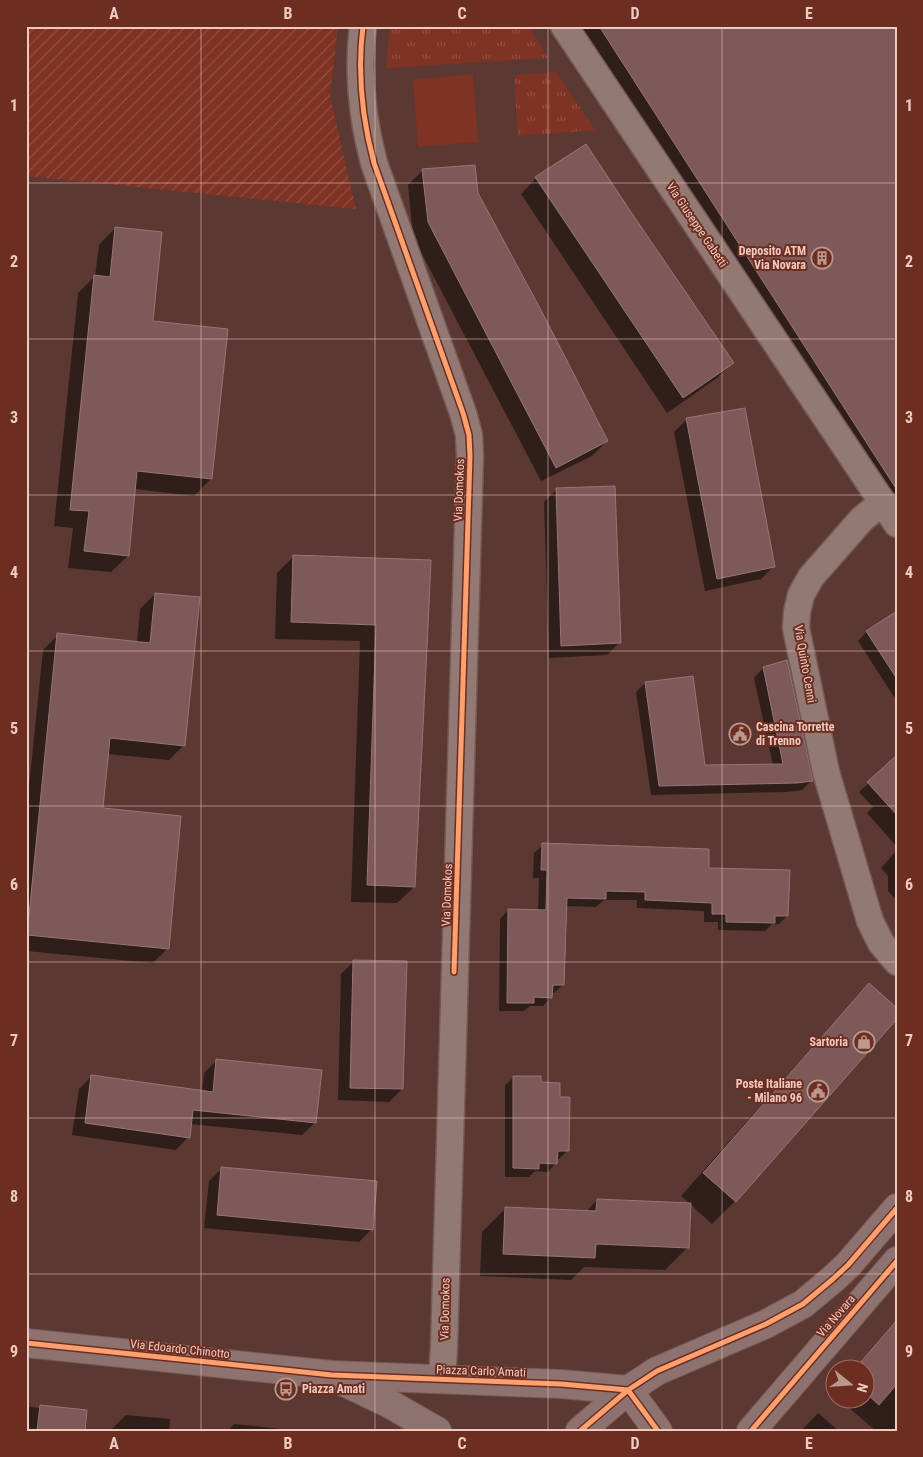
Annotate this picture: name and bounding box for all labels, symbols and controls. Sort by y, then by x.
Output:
text: A [109,4,119,23]
text: B [284,4,293,23]
text: C [457,4,467,23]
text: D [630,4,640,23]
text: E [805,4,813,23]
text: 1 [10,96,18,115]
text: 1 [905,96,913,115]
street label: Via Giuseppe Gabetti [663,180,731,270]
place label: Deposito ATM Via Novara [739,244,806,272]
building icon: Deposito ATM Via Novara [810,246,834,270]
text: 2 [10,252,18,271]
text: 2 [905,252,913,271]
text: 3 [10,408,18,427]
text: 3 [905,408,913,427]
street label: Via Domokos [451,458,467,522]
text: 4 [10,563,18,582]
text: 4 [905,563,913,582]
street label: Via Quinto Cenni [791,624,819,704]
text: 5 [10,719,18,738]
text: 5 [905,719,913,738]
place label: Cascina Torrette di Trenno [756,720,835,748]
public building icon: Cascina Torrette di Trenno [728,722,752,746]
street label: Via Domokos [439,863,455,927]
text: 6 [10,875,18,894]
text: 6 [905,875,913,894]
shop icon: Sartoria [852,1030,876,1054]
text: 7 [10,1031,18,1050]
text: 7 [905,1031,913,1050]
place label: Sartoria [809,1035,848,1049]
place label: Poste Italiane - Milano 96 [736,1077,802,1105]
public building icon: Poste Italiane - Milano 96 [806,1079,830,1103]
text: 8 [10,1187,18,1206]
text: 8 [905,1187,913,1206]
street label: Via Domokos [437,1277,453,1341]
street label: Via Novara [814,1292,858,1340]
street label: Via Edoardo Chinotto [130,1337,230,1361]
text: 9 [10,1342,18,1361]
text: 9 [905,1342,913,1361]
north arrow [826,1360,876,1410]
street label: Piazza Carlo Amati [436,1362,526,1380]
bus stop icon: Piazza Amati [274,1377,298,1401]
text: N [854,1381,871,1394]
place label: Piazza Amati [302,1382,365,1396]
text: A [109,1434,119,1453]
text: B [284,1434,293,1453]
text: C [457,1434,467,1453]
text: D [630,1434,640,1453]
text: E [805,1434,813,1453]

